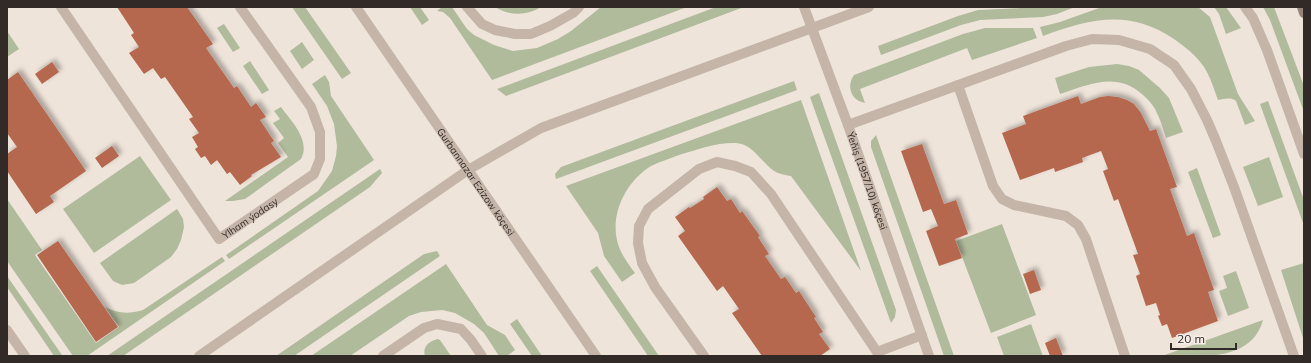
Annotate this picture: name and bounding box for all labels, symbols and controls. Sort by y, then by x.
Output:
street label: Gurbannazar Ezizow köçesi [435,125,518,238]
street label: Ýeňiş (1957/10) köçesi [844,129,891,231]
street label: Ylham ýodasy [219,194,281,242]
scale bar [1171,325,1236,351]
text: 20 m [1177,331,1205,346]

